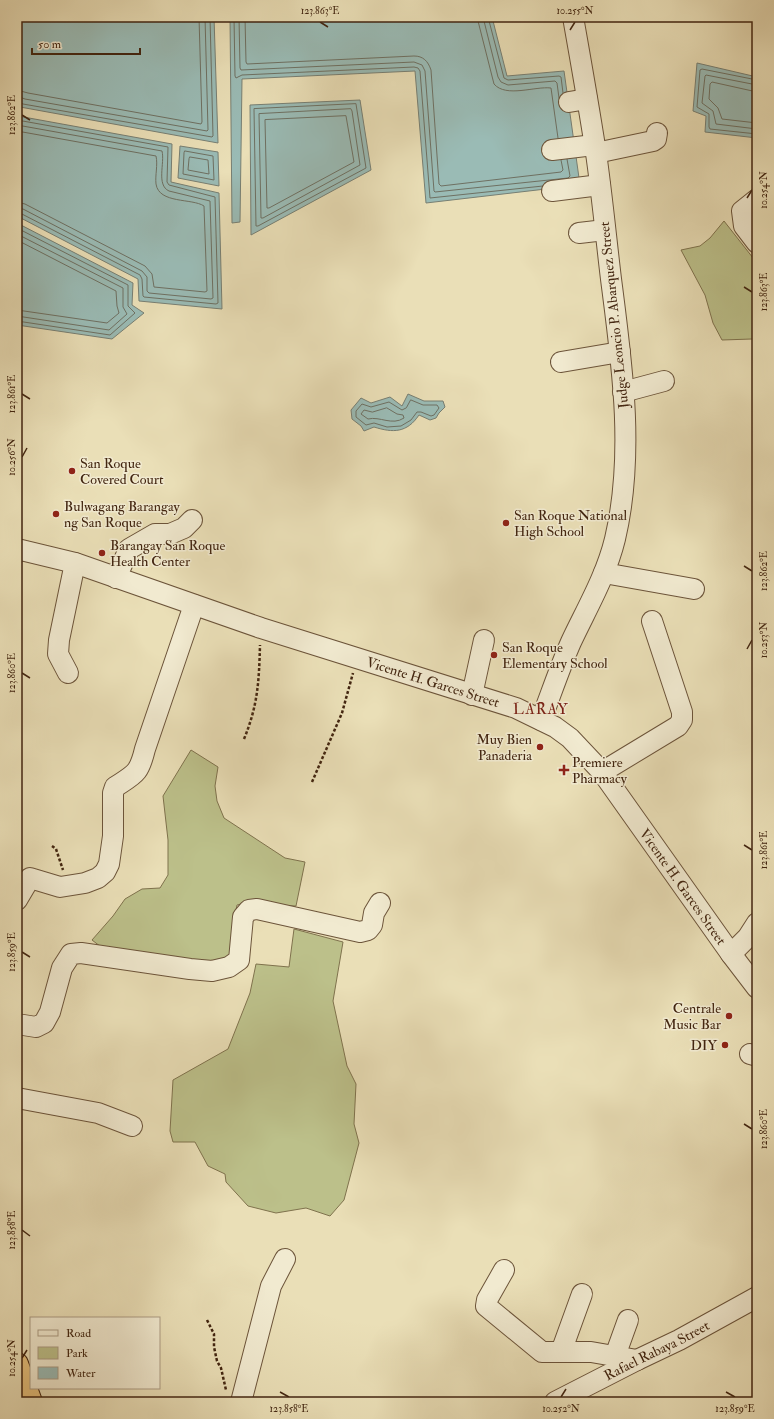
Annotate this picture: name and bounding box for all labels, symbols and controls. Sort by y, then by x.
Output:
text: 123.863°E [301,5,339,17]
text: 10.255°N [557,5,593,17]
scale bar [32,30,140,56]
text: 50 m [38,37,62,52]
text: 123.862°E [6,95,18,135]
text: 10.254°N [758,171,770,209]
street label: Judge Leoncio P. Abarquez Street [596,220,632,410]
text: 123.863°E [758,273,770,311]
text: 123.861°E [6,375,18,413]
text: 10.256°N [6,438,18,476]
place label: San Roque Covered Court [80,455,164,488]
marker: San Roque Covered Court [67,466,77,476]
place label: Bulwagang Barangay ng San Roque [64,498,181,531]
place label: San Roque National High School [514,507,628,540]
marker: Bulwagang Barangay ng San Roque [51,509,61,519]
marker: San Roque National High School [501,518,511,528]
place label: Barangay San Roque Health Center [110,537,226,570]
marker: Barangay San Roque Health Center [97,548,107,558]
text: 123.862°E [758,551,770,591]
text: 10.253°N [758,622,770,658]
place label: San Roque Elementary School [502,639,608,673]
marker: San Roque Elementary School [489,650,499,660]
text: 123.860°E [6,653,18,693]
street label: Vicente H. Garces Street [364,653,502,711]
district label: LARAY [513,700,569,719]
place label: Muy Bien Panaderia [476,731,532,764]
marker: Muy Bien Panaderia [535,742,545,752]
place label: Premiere Pharmacy [572,754,628,788]
marker: Premiere Pharmacy [559,765,569,775]
street label: Vicente H. Garces Street [636,825,730,948]
text: 123.861°E [758,831,770,869]
text: 123.859°E [6,932,18,972]
place label: Centrale Music Bar [663,1000,722,1033]
marker: Centrale Music Bar [724,1011,734,1021]
place label: DIY [690,1037,717,1054]
marker: DIY [720,1040,730,1050]
text: 123.860°E [758,1109,770,1149]
text: 123.858°E [6,1211,18,1249]
street label: Rafael Rabaya Street [601,1316,712,1384]
legend [30,1317,160,1389]
text: Road [66,1326,91,1341]
text: 10.254°N [6,1339,18,1377]
text: Park [66,1346,88,1361]
text: Water [65,1366,96,1381]
text: 123.858°E [270,1403,308,1415]
text: 10.252°N [542,1403,580,1415]
text: 123.859°E [715,1403,755,1415]

